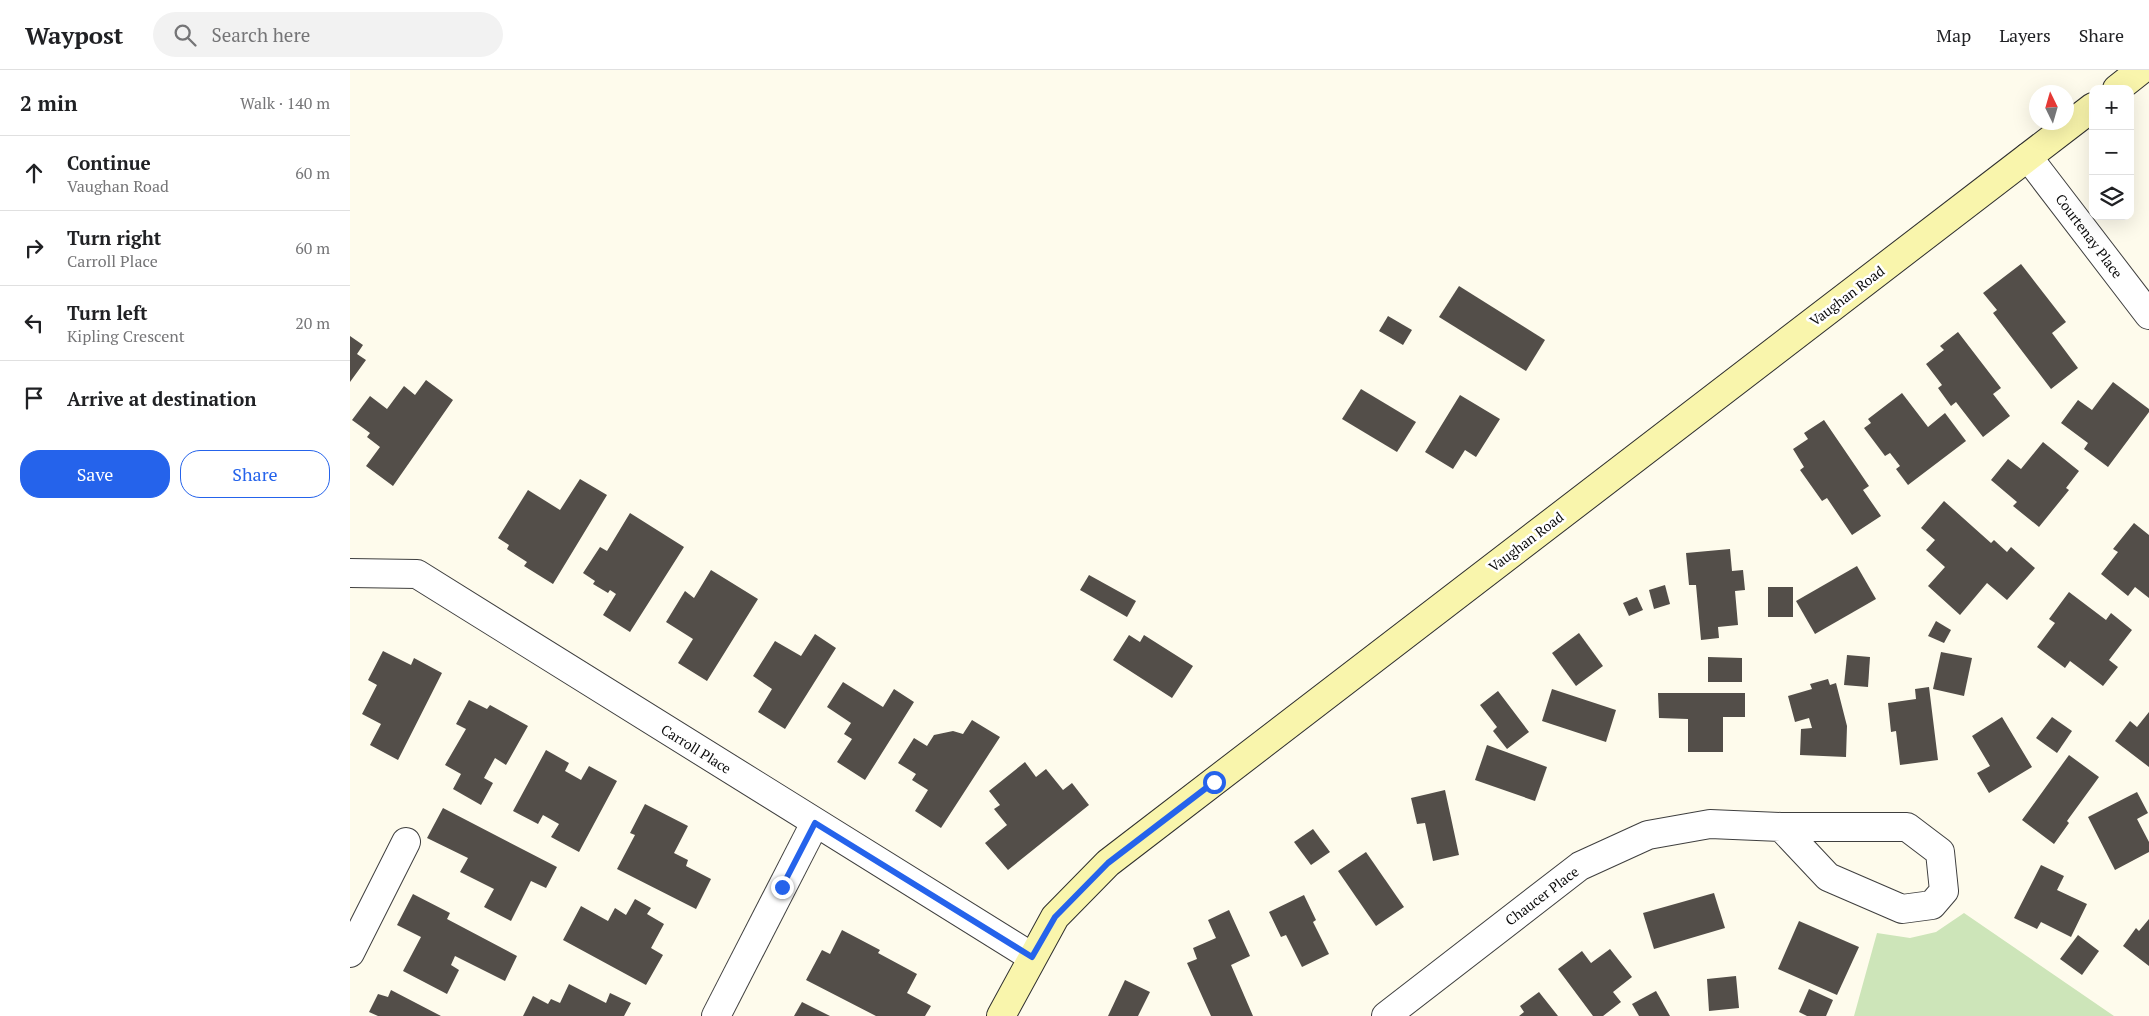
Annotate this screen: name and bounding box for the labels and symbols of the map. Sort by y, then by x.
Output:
north arrow [2029,85,2074,130]
street label: Courtenay Place [2051,190,2127,282]
street label: Vaughan Road [1805,261,1888,330]
street label: Vaughan Road [1484,507,1567,576]
street label: Carroll Place [658,719,735,778]
route start [1203,771,1226,794]
street label: Chaucer Place [1501,862,1582,929]
route end [771,876,794,899]

